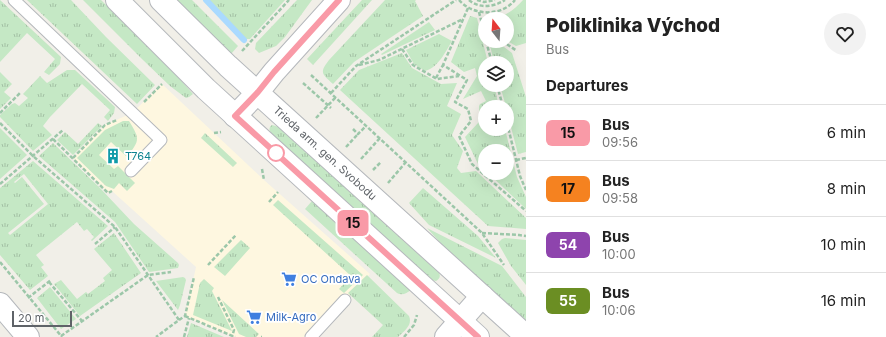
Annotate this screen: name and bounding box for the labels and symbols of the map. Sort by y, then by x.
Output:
north arrow [478,12,514,48]
street label: Trieda arm. gen. Svobodu [270,103,380,203]
unlabelled marker [267,144,285,162]
building icon: T764 [104,147,122,165]
place label: T764 [125,149,151,163]
line badge: 15 [335,210,371,236]
supermarket icon: OC Ondava [280,270,298,288]
place label: OC Ondava [301,272,361,286]
supermarket icon: Milk-Agro [245,308,263,326]
scale bar [12,309,72,328]
place label: Milk-Agro [266,310,317,324]

